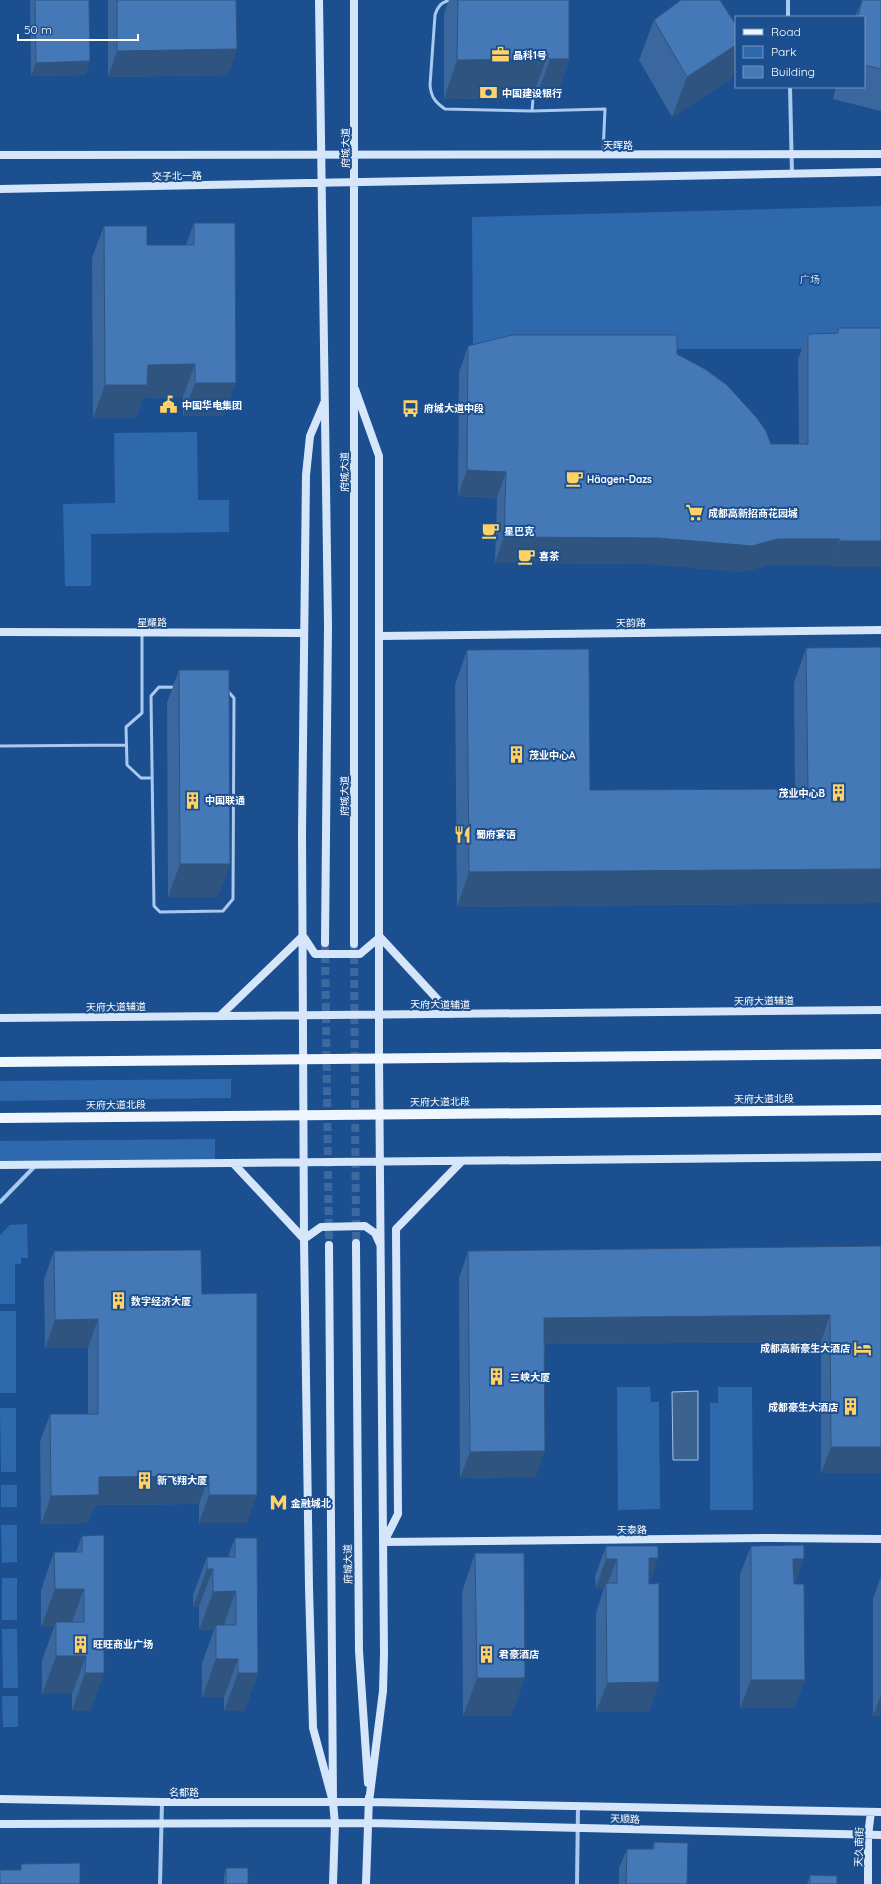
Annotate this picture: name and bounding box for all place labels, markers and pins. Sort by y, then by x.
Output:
office icon: 晶科1号 [490,45,510,65]
place label: 晶科1号 [513,49,547,62]
bank icon: 中国建设银行 [479,83,499,103]
place label: 中国建设银行 [502,87,562,100]
public building icon: 中国华电集团 [159,395,179,415]
bus stop icon: 府城大道中段 [401,398,421,418]
place label: 中国华电集团 [182,399,242,412]
place label: 府城大道中段 [424,402,484,415]
cafe icon: Häagen-Dazs [564,469,584,489]
place label: Häagen-Dazs [587,473,652,486]
supermarket icon: 成都高新招商花园城 [685,503,705,523]
place label: 成都高新招商花园城 [708,507,798,520]
cafe icon: 星巴克 [481,521,501,541]
place label: 星巴克 [504,525,534,538]
cafe icon: 喜茶 [516,546,536,566]
place label: 喜茶 [539,550,560,563]
building icon: 茂业中心A [506,745,526,765]
place label: 茂业中心A [529,749,576,762]
building icon: 茂业中心B [828,783,848,803]
place label: 茂业中心B [778,787,825,800]
building icon: 中国联通 [182,790,202,810]
place label: 中国联通 [205,794,245,807]
restaurant icon: 蜀府宴语 [453,824,473,844]
place label: 蜀府宴语 [476,828,516,841]
building icon: 数字经济大厦 [108,1291,128,1311]
place label: 数字经济大厦 [131,1295,191,1308]
hotel icon: 成都高新豪生大酒店 [853,1338,873,1358]
place label: 成都高新豪生大酒店 [760,1342,850,1355]
building icon: 三峡大厦 [487,1367,507,1387]
place label: 三峡大厦 [510,1371,550,1384]
building icon: 成都豪生大酒店 [841,1397,861,1417]
place label: 成都豪生大酒店 [768,1401,838,1414]
building icon: 新飞翔大厦 [134,1470,154,1490]
place label: 新飞翔大厦 [157,1474,207,1487]
metro station icon: 金融城北 [268,1493,288,1513]
place label: 金融城北 [290,1497,331,1510]
building icon: 旺旺商业广场 [70,1634,90,1654]
place label: 旺旺商业广场 [93,1638,153,1651]
building icon: 君豪酒店 [476,1644,496,1664]
place label: 君豪酒店 [499,1648,539,1661]

